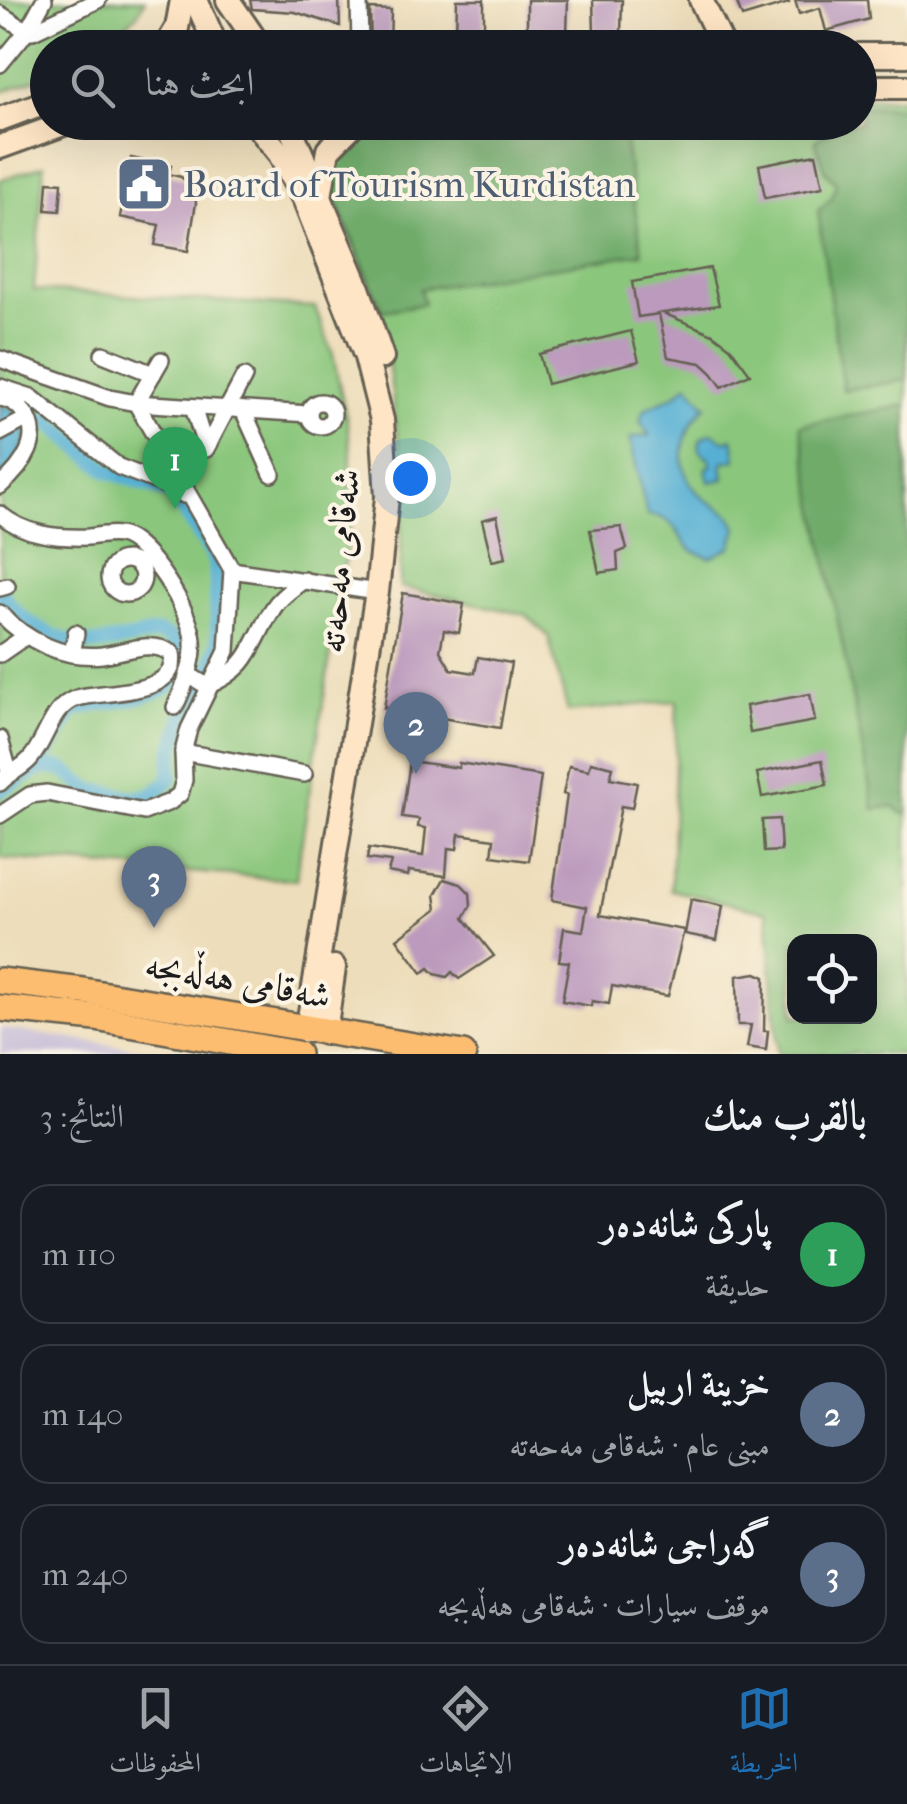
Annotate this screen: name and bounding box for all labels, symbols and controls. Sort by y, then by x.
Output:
search box [30,30,877,140]
icon: search [65,58,120,113]
text: ابحث هنا [145,60,255,105]
public building icon: Board of Tourism Kurdistan [114,154,174,214]
place label: Board of Tourism Kurdistan [183,162,636,207]
pin: 1 [142,426,208,509]
your location [385,453,436,504]
street label: شەقامی مەحەتە [309,467,369,655]
pin: 2 [384,692,448,774]
pin: 3 [122,846,186,928]
map controls [787,934,877,1024]
button: locate [787,934,877,1024]
street label: شەقامی هەڵەبجە [141,941,335,1019]
text: بالقرب منك [703,1091,867,1140]
text: النتائج: 3 [40,1098,124,1135]
text: پارکی شانەدەر [601,1201,770,1246]
text: 110 m [42,1236,116,1273]
text: 1 [827,1236,838,1273]
text: حديقة [705,1267,770,1304]
text: خزينة اربيل [627,1361,770,1406]
text: 140 m [42,1396,123,1433]
text: 2 [824,1396,841,1433]
text: مبنى عام · شەقامی مەحەتە [509,1427,770,1464]
text: گەراجی شانەدەر [560,1521,770,1566]
text: 240 m [42,1556,128,1593]
text: 3 [826,1556,839,1593]
text: موقف سيارات · شەقامی هەڵەبجە [437,1587,770,1624]
tab: المحفوظات [109,1681,201,1790]
tab: الاتجاهات [419,1681,512,1790]
tab: الخريطة [730,1681,798,1790]

